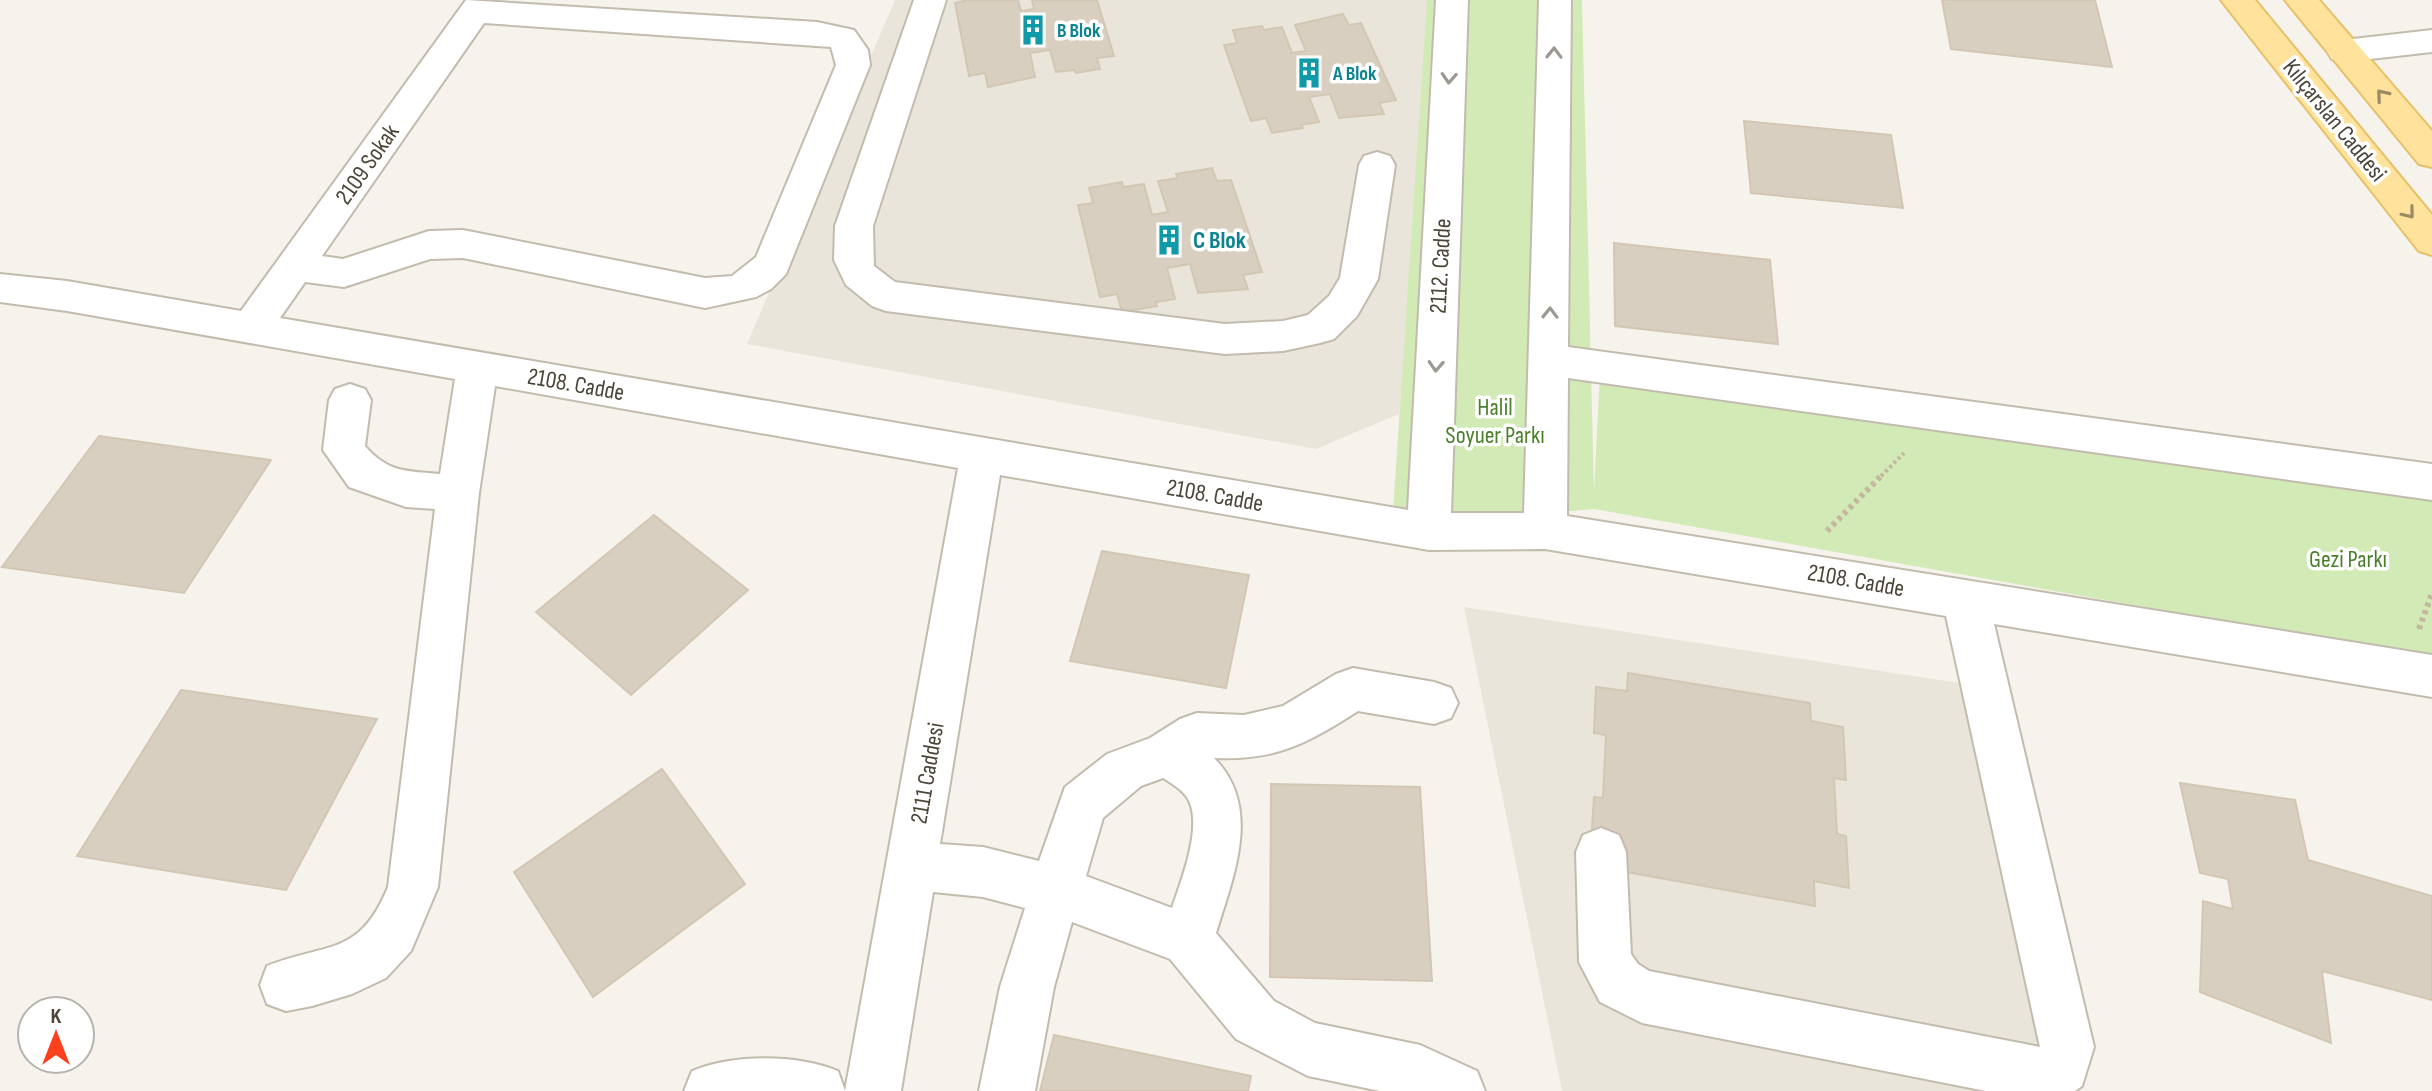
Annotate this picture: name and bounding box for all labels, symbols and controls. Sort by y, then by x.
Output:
building icon: B Blok [1016,13,1050,47]
place label: B Blok [1057,19,1101,43]
one-way arrow [1545,46,1563,59]
street label: Kılıçarslan Caddesi [2277,53,2393,187]
building icon: A Blok [1292,56,1326,90]
place label: A Blok [1332,62,1377,86]
one-way arrow [1440,72,1457,85]
one-way arrow [2377,90,2392,105]
street label: 2109 Sokak [329,119,405,210]
one-way arrow [2400,204,2414,219]
street label: 2112. Cadde [1424,218,1457,314]
building icon: C Blok [1152,223,1186,257]
place label: C Blok [1193,226,1246,255]
one-way arrow [1541,306,1558,319]
one-way arrow [1428,360,1445,373]
street label: 2108. Cadde [525,362,627,407]
park label: Halil Soyuer Parkı [1445,393,1545,450]
street label: 2108. Cadde [1164,473,1266,518]
park label: Gezi Parkı [2309,545,2387,574]
street label: 2108. Cadde [1805,558,1907,603]
street label: 2111 Caddesi [904,720,951,826]
north arrow [16,995,96,1075]
text: K [51,1003,62,1030]

